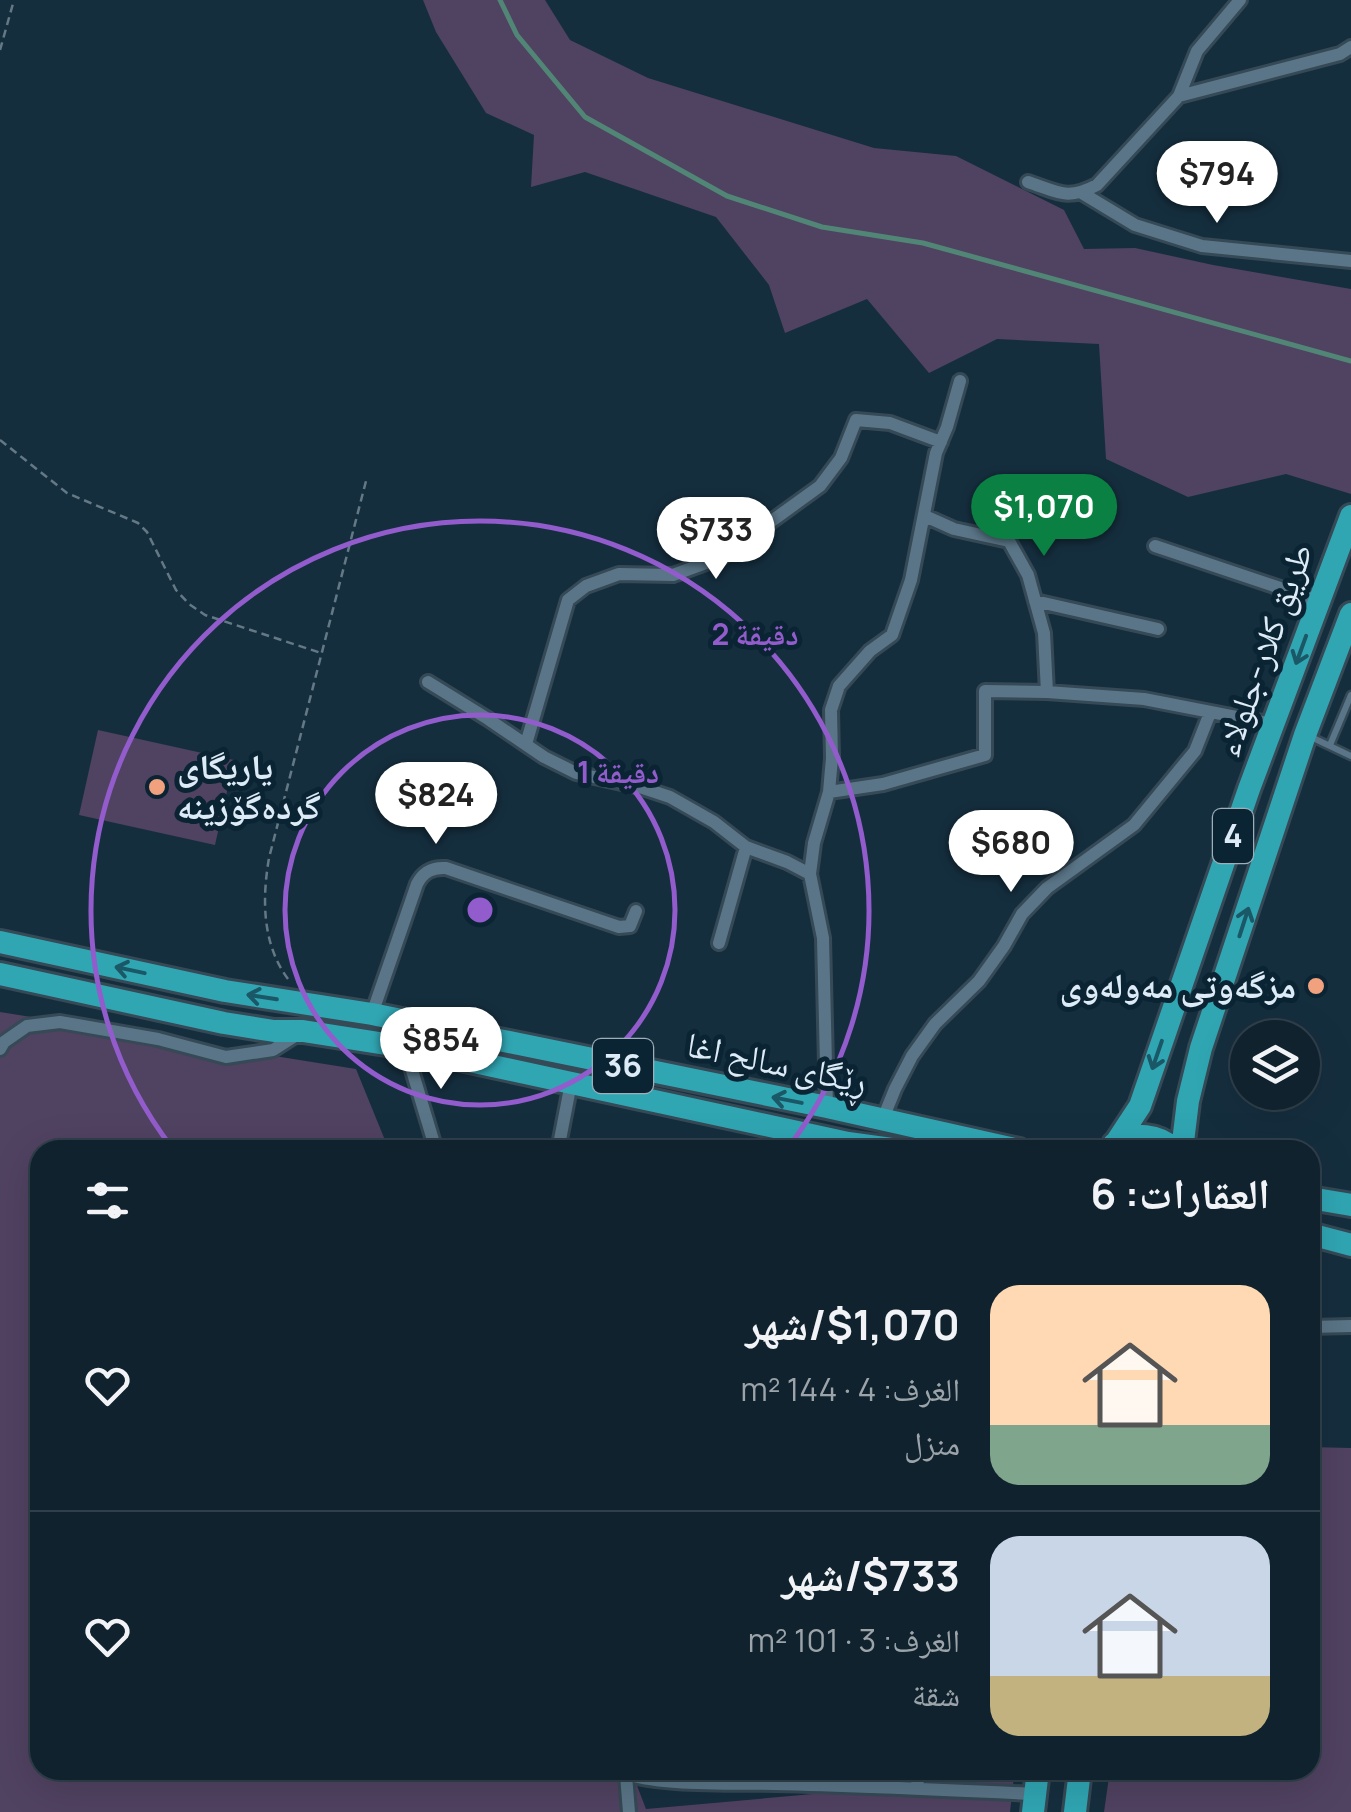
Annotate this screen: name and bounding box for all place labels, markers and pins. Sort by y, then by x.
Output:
pin: $794 [1158,141,1276,226]
pin: $1,070 [963,474,1125,559]
pin: $733 [657,497,775,582]
place label: یاریگای گردەگۆزینە [177,742,321,830]
pin: $824 [377,762,495,847]
marker: یاریگای گردەگۆزینە [146,776,168,798]
pin: $680 [952,810,1070,895]
centre of rings [462,892,498,928]
place label: مزگەوتی مەولەوی [1059,961,1296,1009]
marker: مزگەوتی مەولەوی [1305,975,1327,997]
pin: $854 [382,1007,500,1092]

